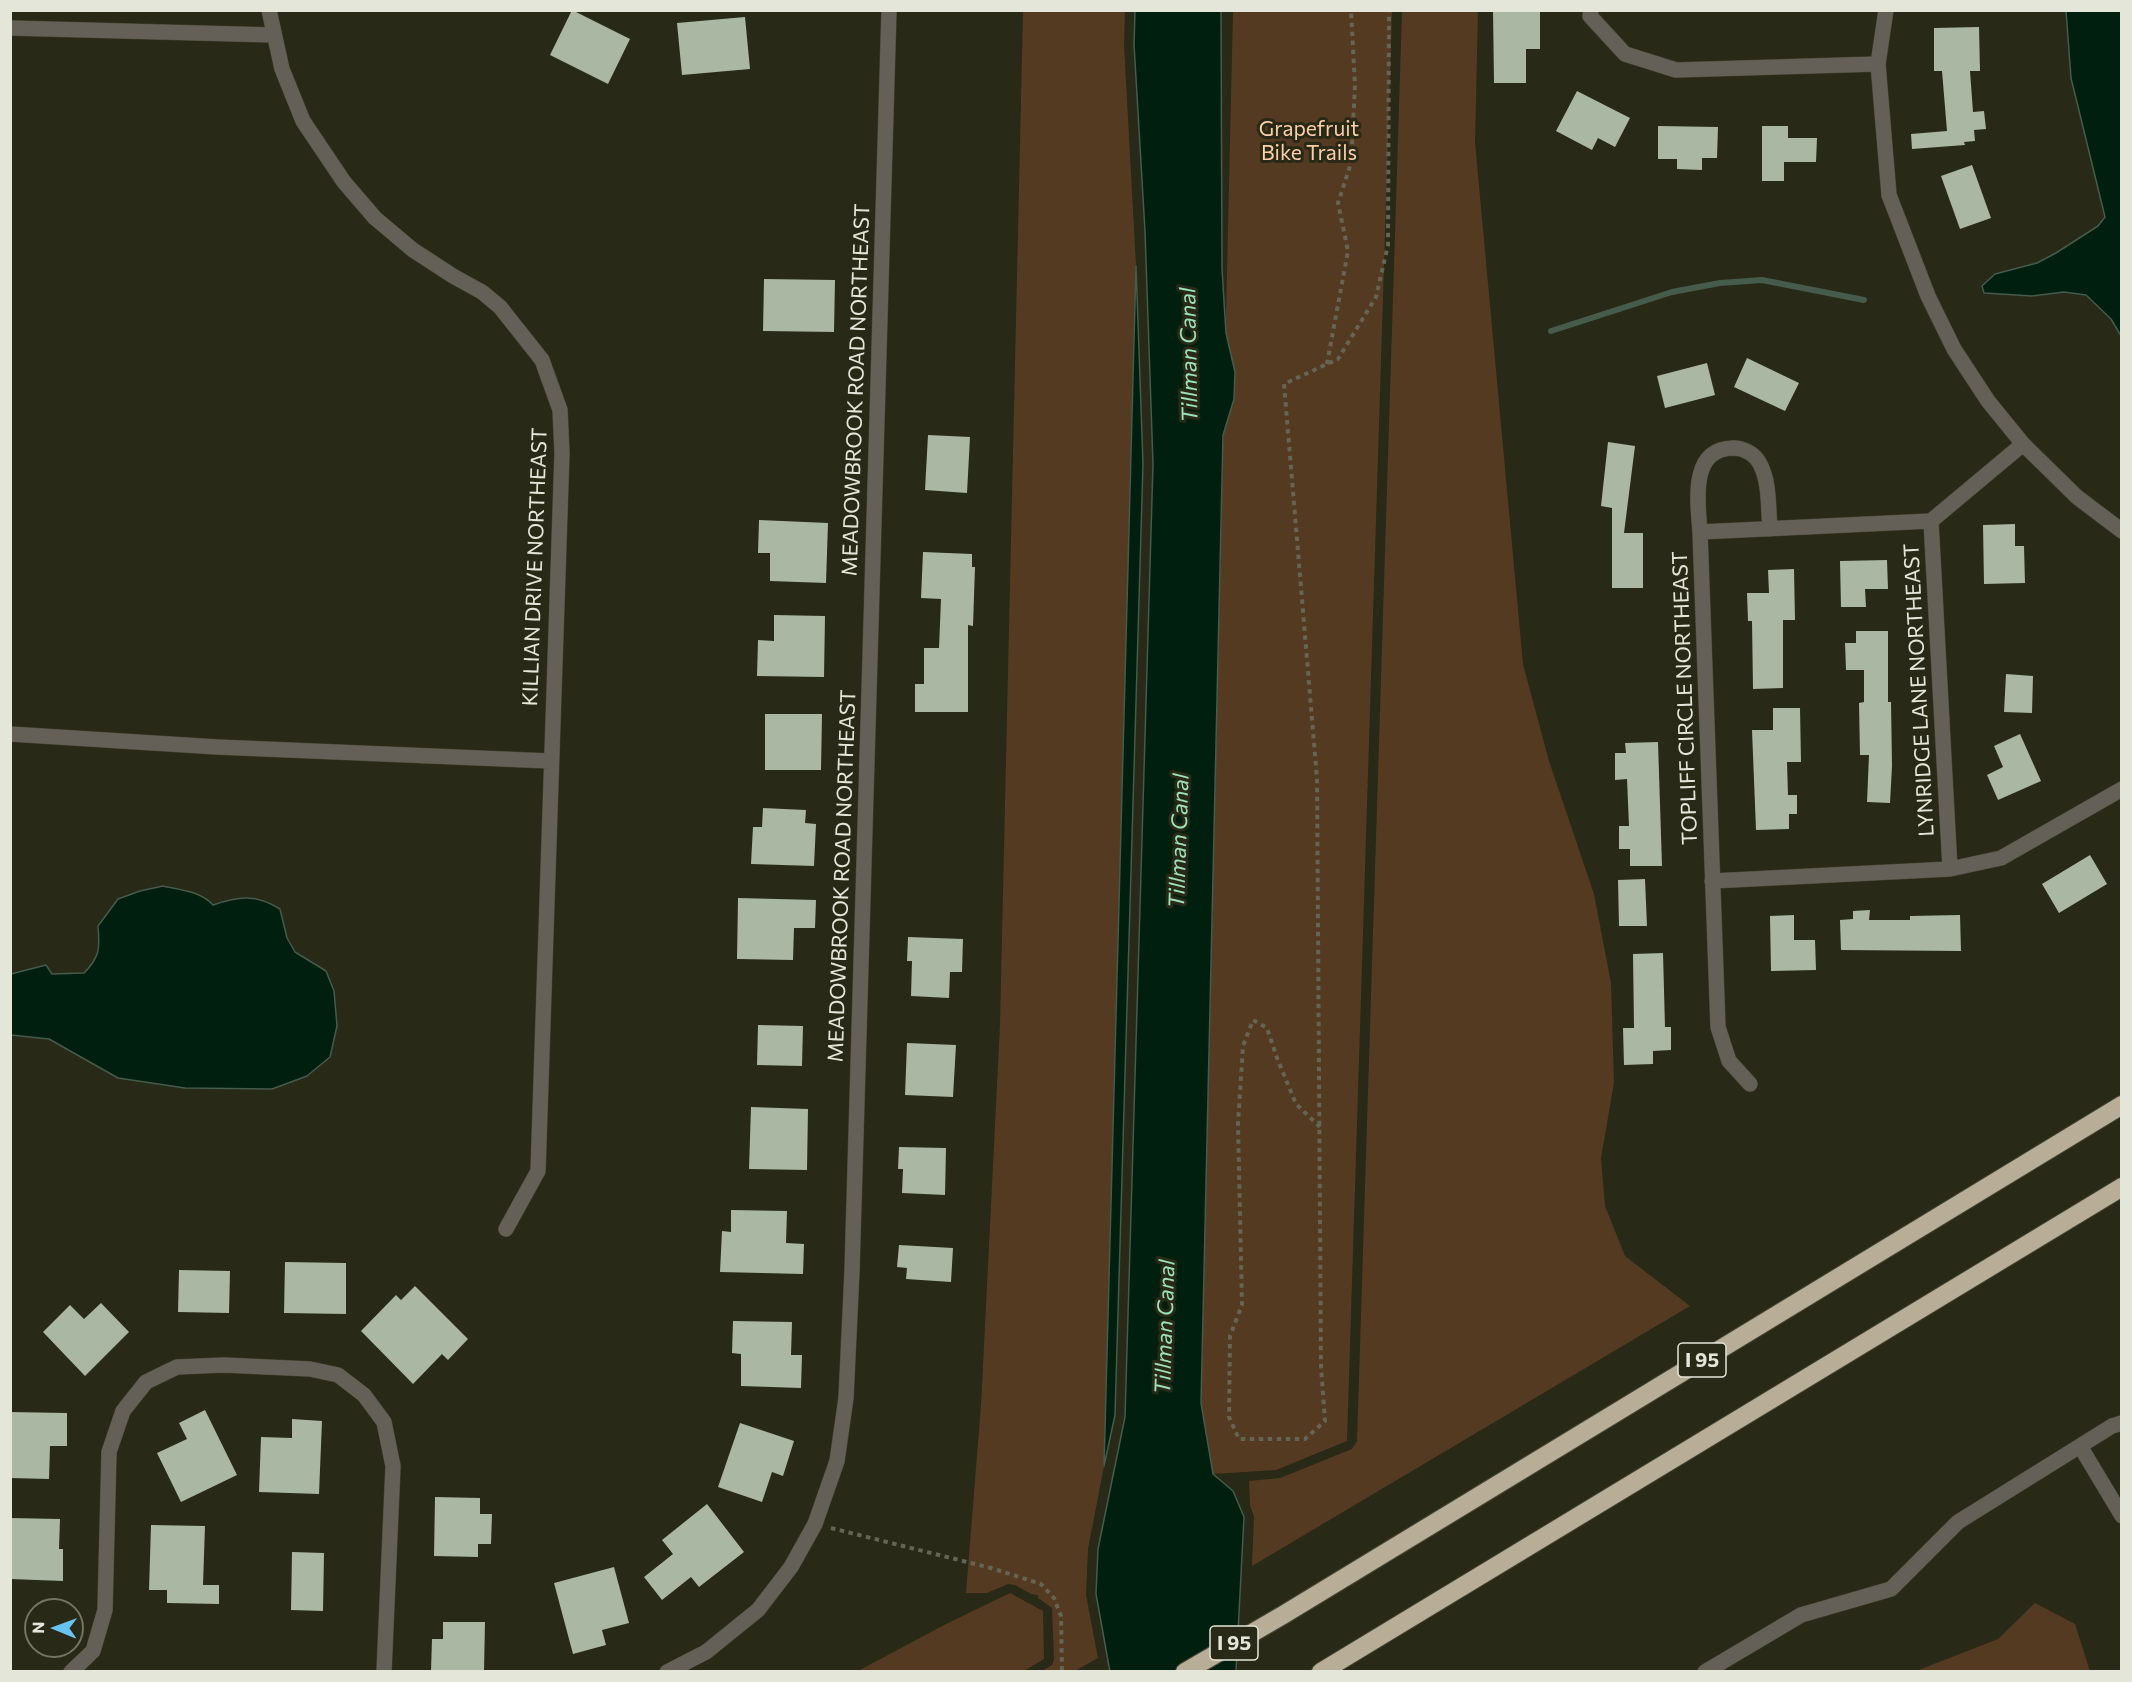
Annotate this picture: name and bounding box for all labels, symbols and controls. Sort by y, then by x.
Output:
park label: Grapefruit Bike Trails [1259,116,1359,166]
street label: MEADOWBROOK ROAD NORTHEAST [837,203,875,577]
water label: Tillman Canal [1175,287,1203,423]
street label: KILLIAN DRIVE NORTHEAST [518,427,552,707]
street label: LYNRIDGE LANE NORTHEAST [1899,543,1939,837]
street label: TOPLIFF CIRCLE NORTHEAST [1667,550,1703,846]
street label: MEADOWBROOK ROAD NORTHEAST [823,689,861,1063]
water label: Tillman Canal [1163,773,1195,909]
water label: Tillman Canal [1149,1259,1181,1395]
road number: I 95 [1678,1343,1726,1377]
north arrow [24,1598,84,1658]
text: N [28,1622,47,1634]
road number: I 95 [1210,1626,1258,1660]

